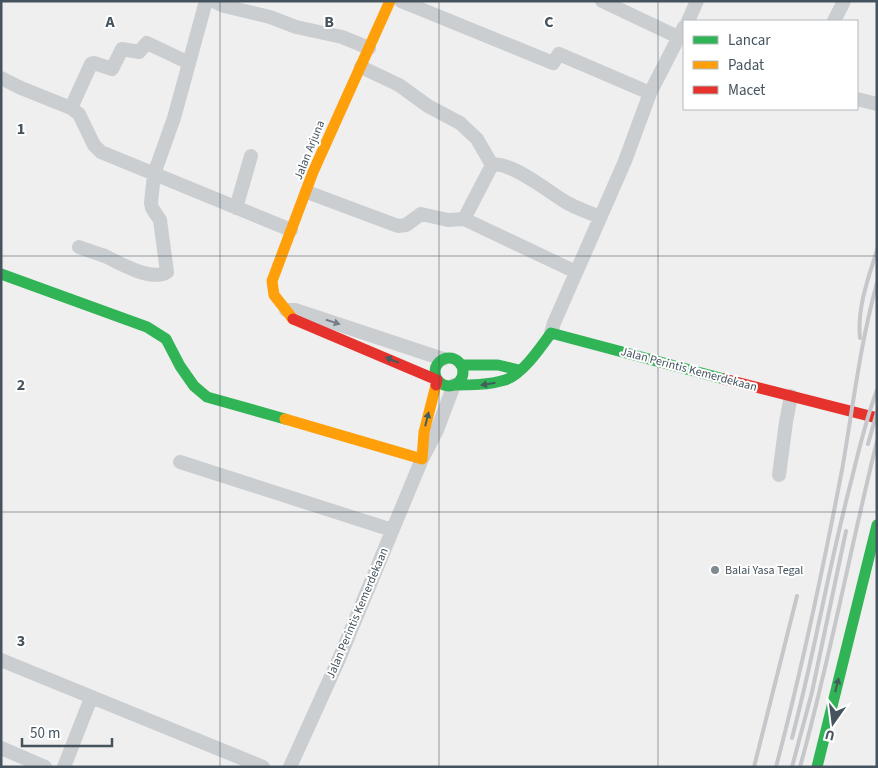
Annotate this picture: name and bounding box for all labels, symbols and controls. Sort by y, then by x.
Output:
text: A [104,11,115,33]
text: B [324,11,334,33]
text: C [544,11,554,33]
legend [683,20,858,110]
text: Lancar [728,30,771,51]
text: Padat [728,55,764,76]
text: Macet [728,80,765,101]
text: 1 [17,118,25,140]
street label: Jalan Arjuna [290,118,329,182]
one-way arrow [325,319,340,327]
street label: Jalan Perintis Kemerdekaan [619,343,759,396]
one-way arrow [385,356,399,364]
text: 2 [17,374,25,396]
one-way arrow [480,380,496,388]
one-way arrow [423,411,431,426]
street label: Jalan Perintis Kemerdekaan [322,545,393,681]
place label: Balai Yasa Tegal [725,562,803,579]
marker: Balai Yasa Tegal [709,564,721,576]
text: 3 [17,630,25,652]
one-way arrow [833,678,841,693]
north arrow [808,698,858,748]
scale bar [22,716,112,748]
text: 50 m [30,723,60,744]
text: U [823,724,837,745]

